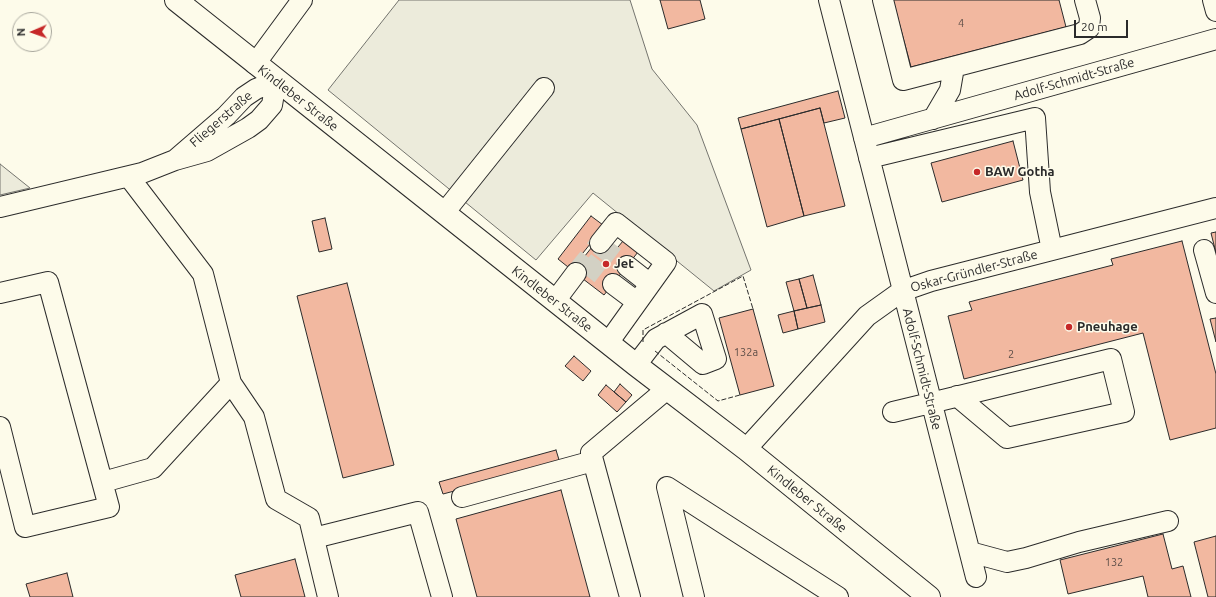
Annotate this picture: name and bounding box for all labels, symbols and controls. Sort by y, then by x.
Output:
north arrow [12,12,52,52]
scale bar [1076,12,1130,38]
house number: 4 [958,16,964,30]
text: 20 m [1081,20,1108,33]
text: N [15,28,27,37]
street label: Adolf-Schmidt-Straße [1012,54,1136,104]
street label: Kindleber Straße [255,62,341,134]
street label: Fliegerstraße [187,88,255,150]
place label: BAW Gotha [985,164,1055,180]
marker: BAW Gotha [972,167,982,177]
street label: Oskar-Gründler-Straße [909,247,1039,295]
place label: Jet [614,256,634,272]
marker: Jet [601,259,611,269]
street label: Kindleber Straße [509,263,595,335]
street label: Adolf-Schmidt-Straße [899,307,945,431]
place label: Pneuhage [1077,319,1138,335]
marker: Pneuhage [1064,322,1074,332]
house number: 132a [734,345,758,359]
house number: 2 [1008,347,1014,361]
street label: Kindleber Straße [764,462,850,536]
house number: 132 [1105,555,1123,569]

